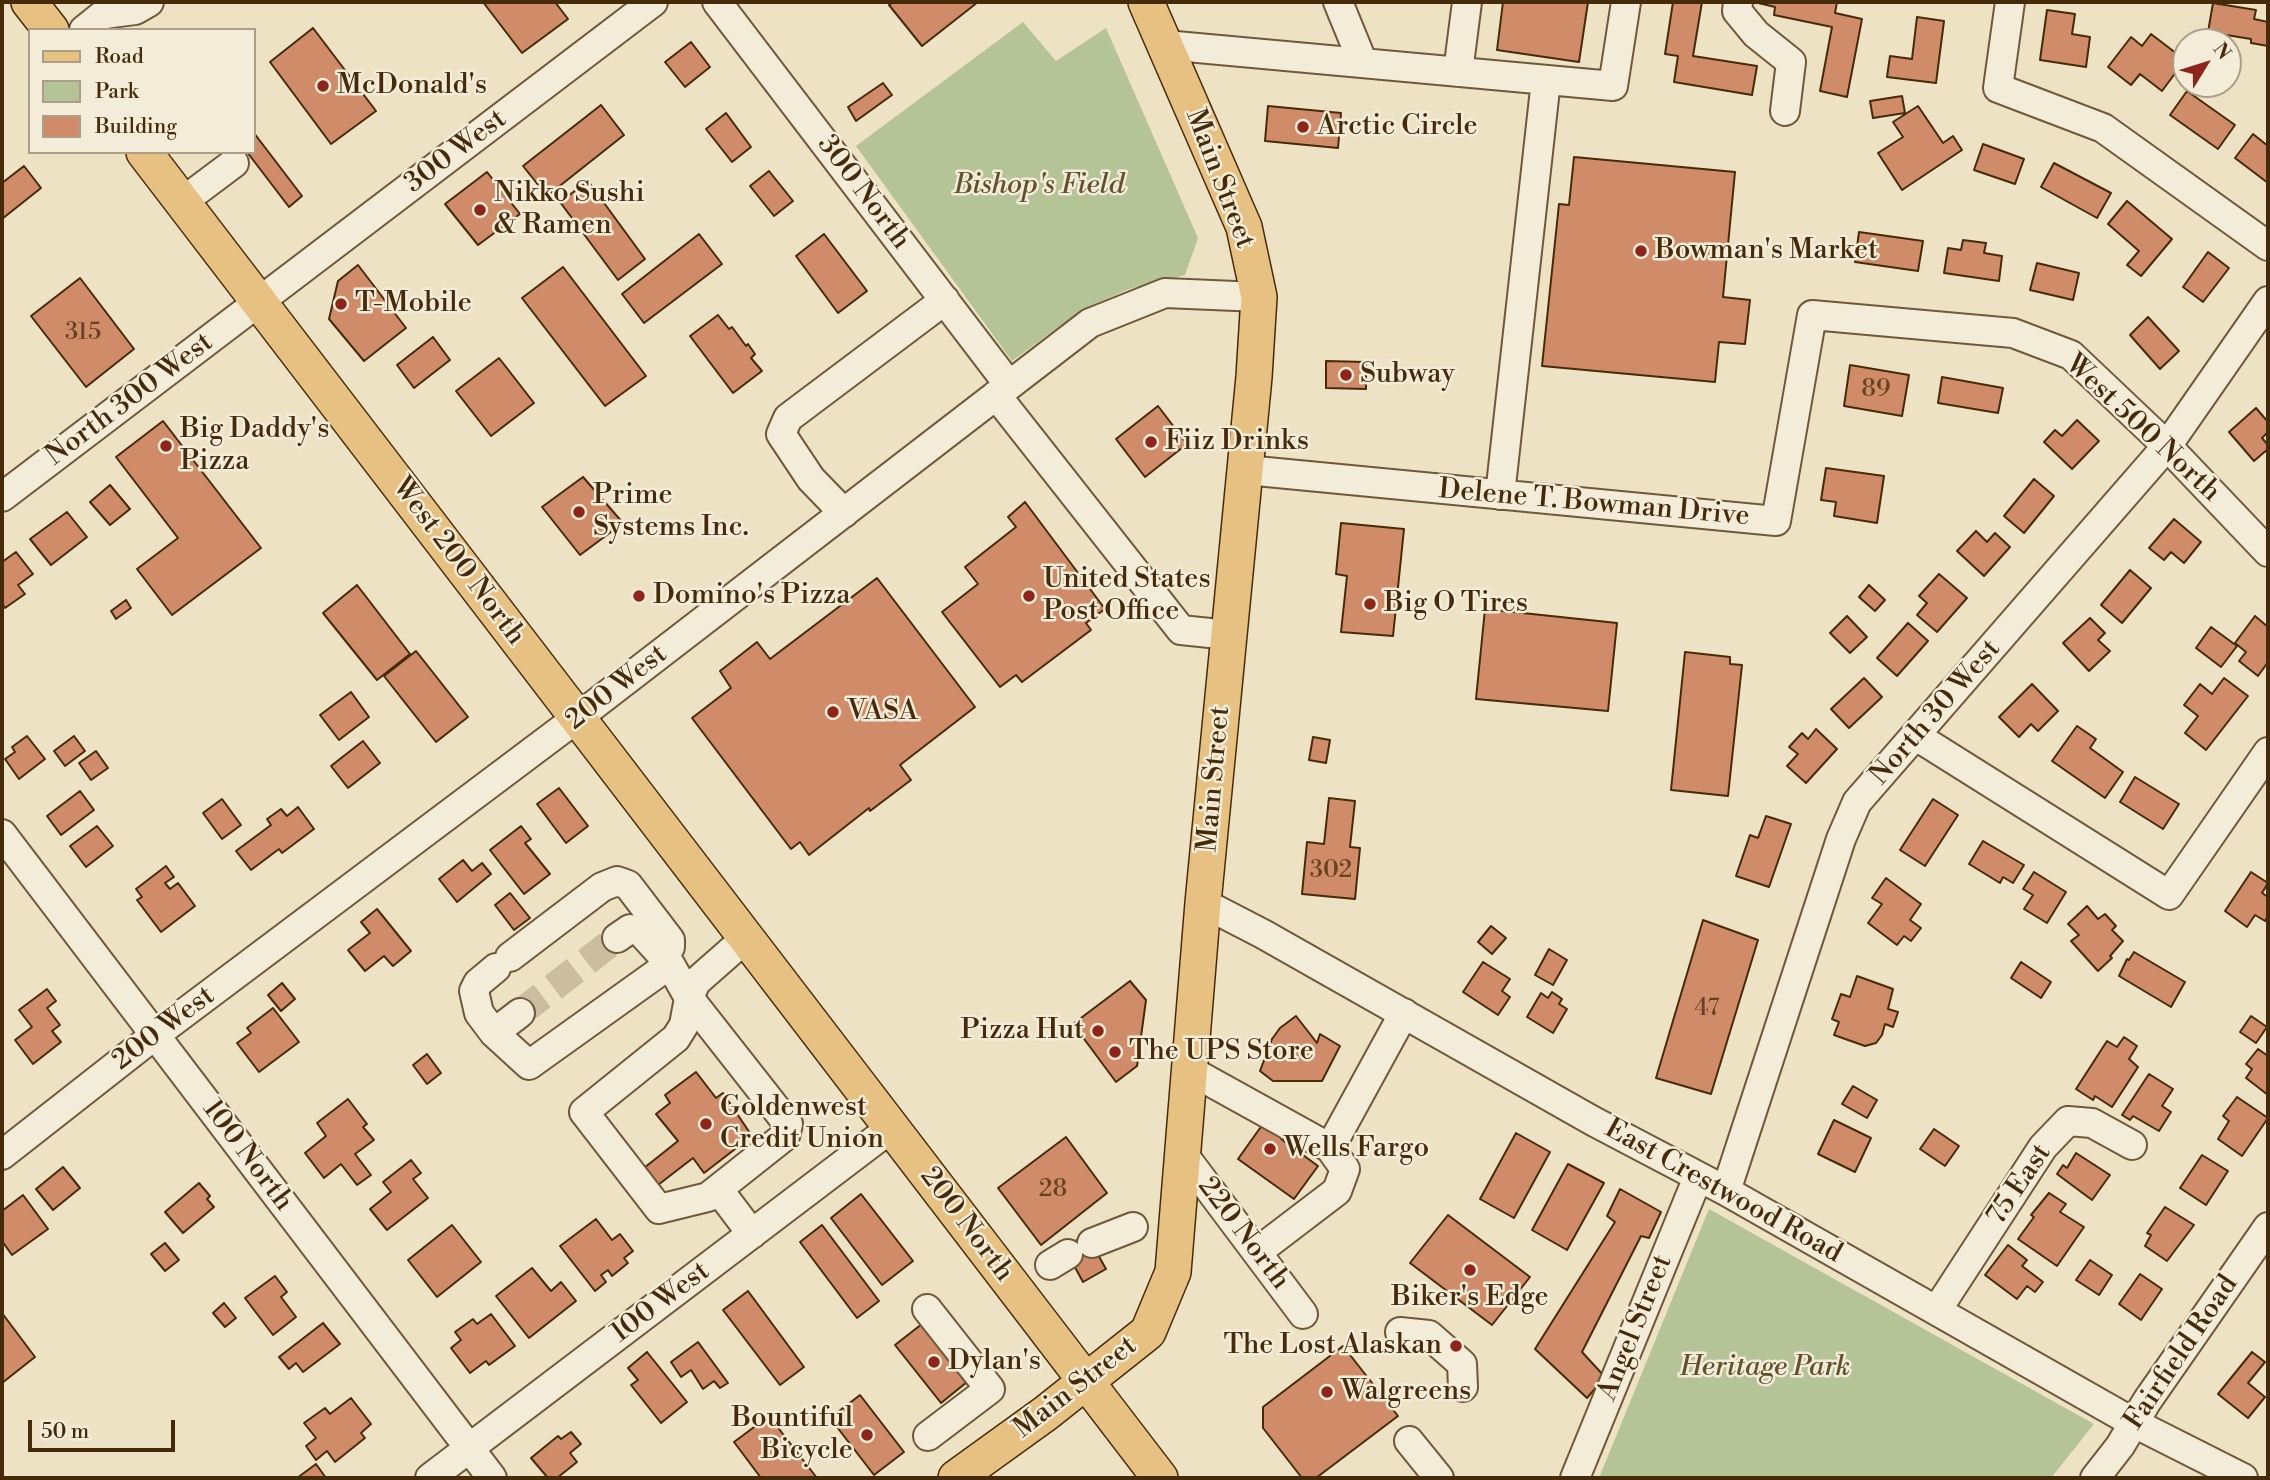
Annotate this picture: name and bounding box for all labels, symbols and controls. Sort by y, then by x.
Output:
legend [28,28,256,154]
north arrow [2172,28,2242,98]
text: N [2208,38,2236,65]
text: Road [95,44,144,70]
place label: McDonald's [337,69,487,103]
marker: McDonald's [315,78,331,94]
text: Park [95,79,139,105]
street label: 300 West [399,103,513,201]
street label: Main Street [1177,105,1261,253]
place label: Arctic Circle [1317,110,1478,144]
text: Building [95,114,177,140]
marker: Arctic Circle [1295,119,1311,135]
street label: 300 North [809,129,917,257]
park label: Bishop's Field [954,169,1124,203]
place label: Nikko Sushi & Ramen [494,177,645,243]
marker: Nikko Sushi & Ramen [472,202,488,218]
place label: Bowman's Market [1655,234,1878,268]
marker: Bowman's Market [1633,243,1649,259]
place label: T-Mobile [355,287,472,321]
marker: T-Mobile [333,296,349,312]
house number: 315 [65,319,101,347]
street label: North 300 West [40,326,220,474]
street label: West 500 North [2057,348,2227,510]
place label: Subway [1360,358,1455,392]
marker: Subway [1338,367,1354,383]
house number: 89 [1861,376,1891,404]
place label: Big Daddy's Pizza [180,413,329,479]
place label: Fiiz Drinks [1165,425,1309,459]
marker: Fiiz Drinks [1143,434,1159,450]
marker: Big Daddy's Pizza [158,438,174,454]
street label: West 200 North [384,472,532,652]
street label: Delene T. Bowman Drive [1437,474,1751,534]
place label: Prime Systems Inc. [593,479,749,545]
marker: Prime Systems Inc. [571,504,587,520]
place label: United States Post Office [1043,563,1211,629]
place label: Domino's Pizza [653,579,850,613]
place label: Big O Tires [1384,587,1528,621]
marker: Domino's Pizza [631,588,647,604]
marker: United States Post Office [1021,588,1037,604]
marker: Big O Tires [1362,596,1378,612]
street label: North 30 West [1864,633,2008,793]
street label: 200 West [560,638,674,738]
place label: VASA [847,695,918,729]
marker: VASA [825,704,841,720]
street label: Main Street [1192,704,1238,854]
house number: 302 [1310,857,1352,885]
street label: 200 West [106,980,222,1078]
house number: 47 [1694,995,1720,1023]
place label: Pizza Hut [960,1014,1084,1048]
marker: Pizza Hut [1090,1023,1106,1039]
place label: The UPS Store [1129,1035,1314,1069]
marker: The UPS Store [1107,1044,1123,1060]
place label: Goldenwest Credit Union [720,1091,884,1157]
street label: 100 North [194,1094,300,1218]
street label: East Crestwood Road [1598,1113,1848,1271]
marker: Goldenwest Credit Union [698,1116,714,1132]
place label: Wells Fargo [1284,1132,1429,1166]
street label: 75 East [1981,1138,2059,1232]
marker: Wells Fargo [1262,1141,1278,1157]
street label: 200 North [912,1161,1020,1289]
street label: 220 North [1190,1171,1296,1297]
house number: 28 [1039,1176,1067,1204]
street label: Angel Street [1592,1250,1680,1406]
street label: 100 West [605,1255,717,1351]
marker: Biker's Edge [1462,1262,1478,1278]
street label: Fairfield Road [2118,1269,2246,1437]
place label: Biker's Edge [1391,1281,1549,1315]
place label: The Lost Alaskan [1223,1329,1442,1363]
street label: Main Street [1008,1330,1144,1446]
marker: The Lost Alaskan [1448,1338,1464,1354]
place label: Dylan's [948,1345,1041,1379]
park label: Heritage Park [1680,1351,1850,1385]
marker: Dylan's [926,1354,942,1370]
place label: Walgreens [1341,1375,1471,1409]
marker: Walgreens [1319,1384,1335,1400]
place label: Bountiful Bicycle [731,1402,853,1468]
scale bar [32,1406,178,1450]
text: 50 m [41,1419,89,1445]
marker: Bountiful Bicycle [859,1427,875,1443]

